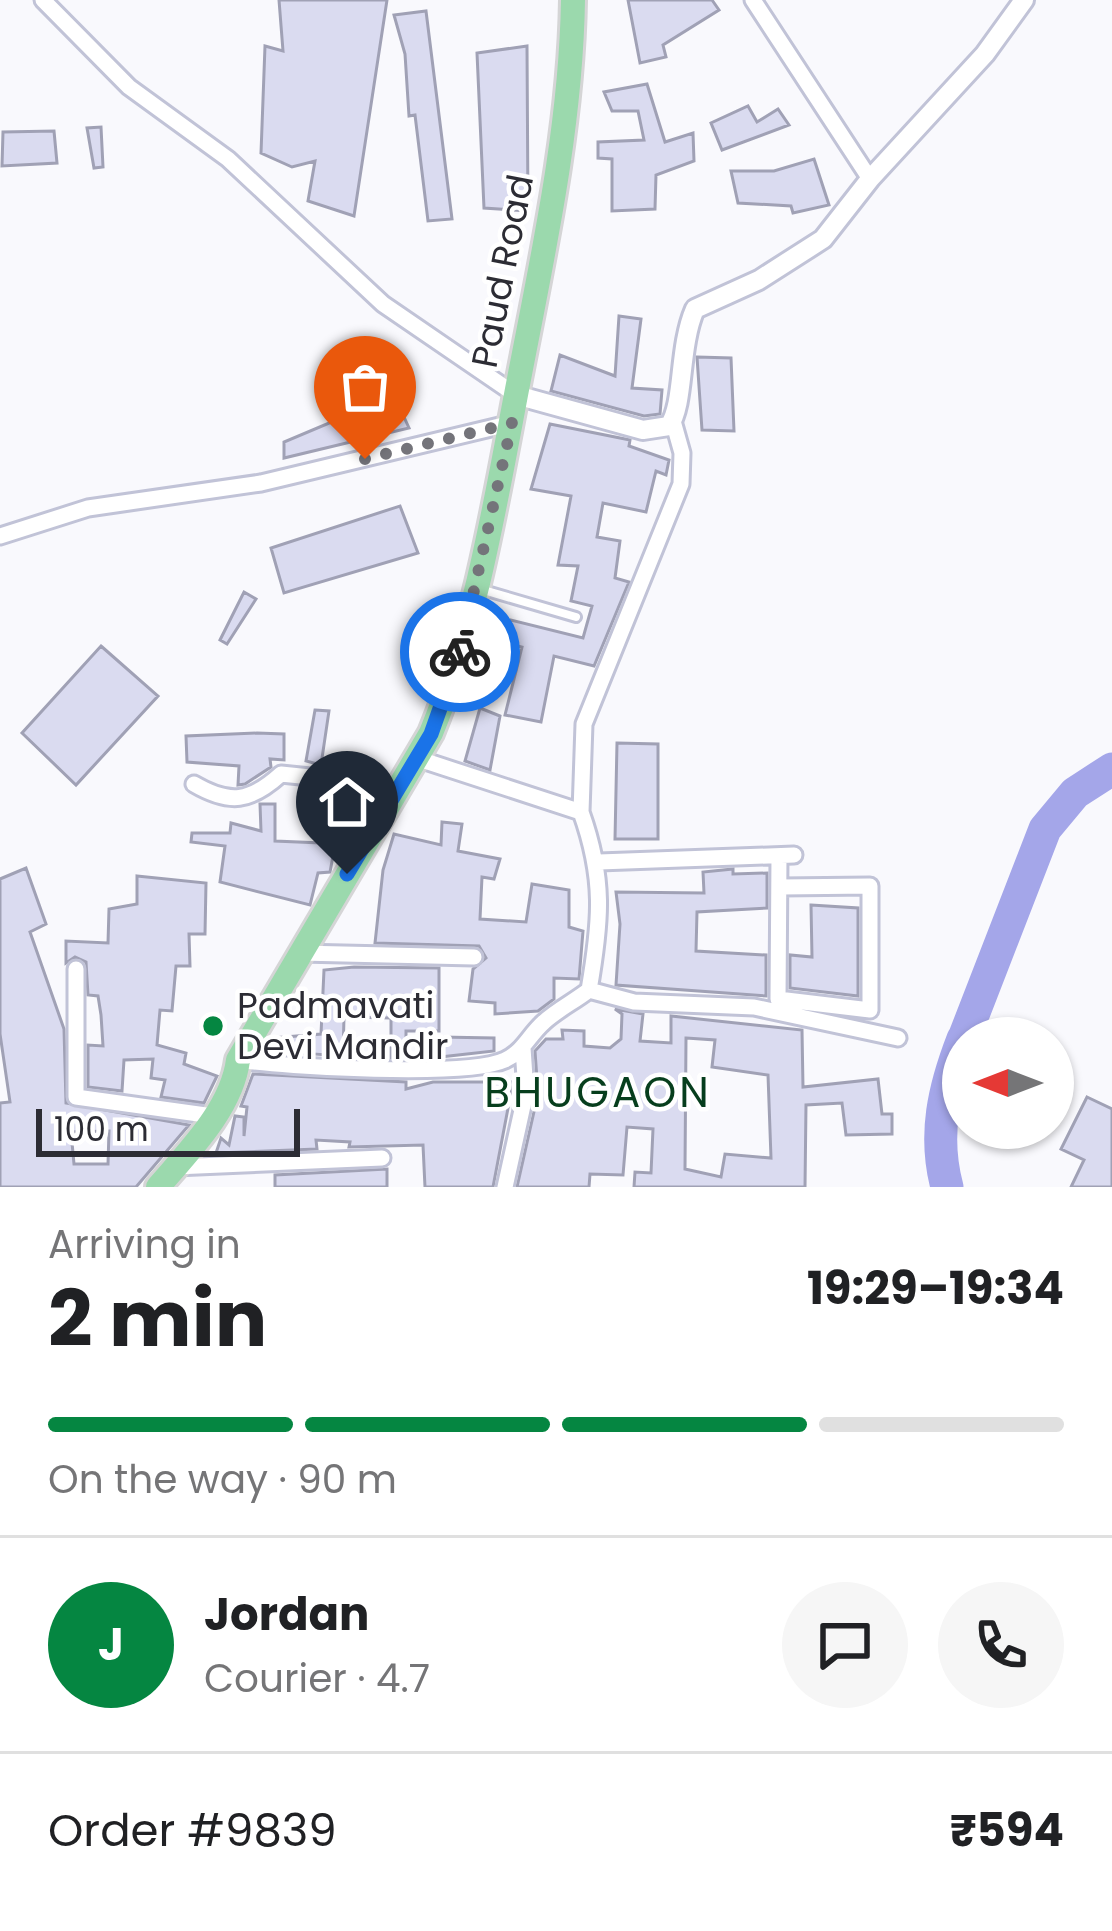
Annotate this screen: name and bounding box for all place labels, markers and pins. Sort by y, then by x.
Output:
pin [314,336,416,459]
pin [296,751,398,874]
place label: Padmavati Devi Mandir [237,980,448,1072]
marker: Padmavati Devi Mandir [200,1013,226,1039]

